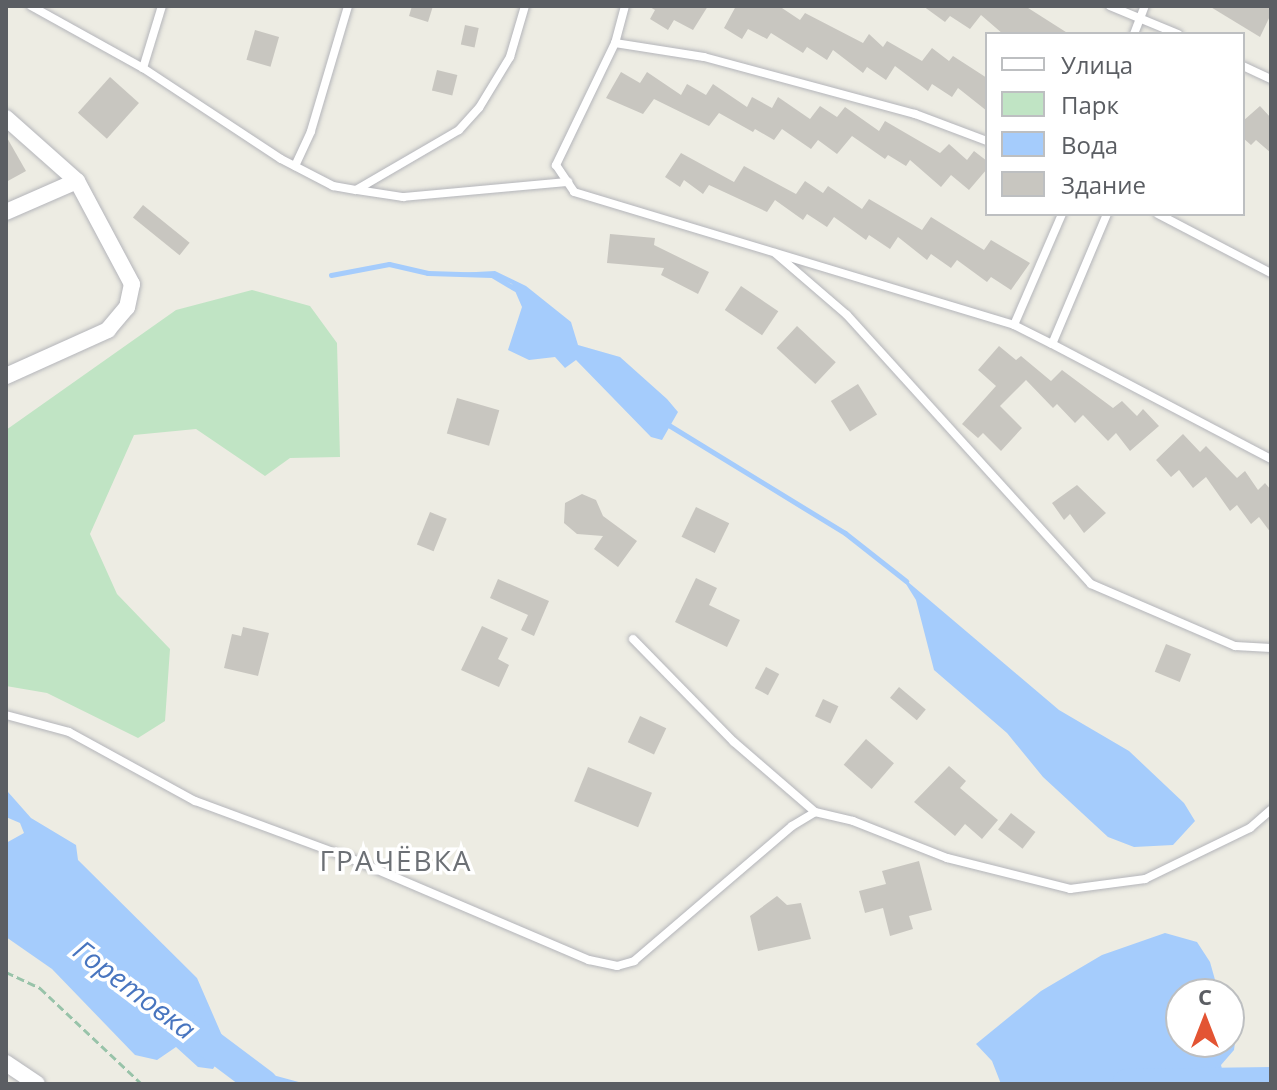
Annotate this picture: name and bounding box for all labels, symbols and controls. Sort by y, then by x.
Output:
legend [985,32,1245,216]
text: Улица [1061,48,1133,81]
text: Парк [1061,88,1119,121]
text: Вода [1061,128,1118,161]
text: Здание [1061,168,1146,201]
district label: ГРАЧЁВКА [320,843,472,877]
water label: Горетовка [68,932,202,1046]
north arrow [1165,978,1245,1058]
text: С [1198,981,1212,1011]

